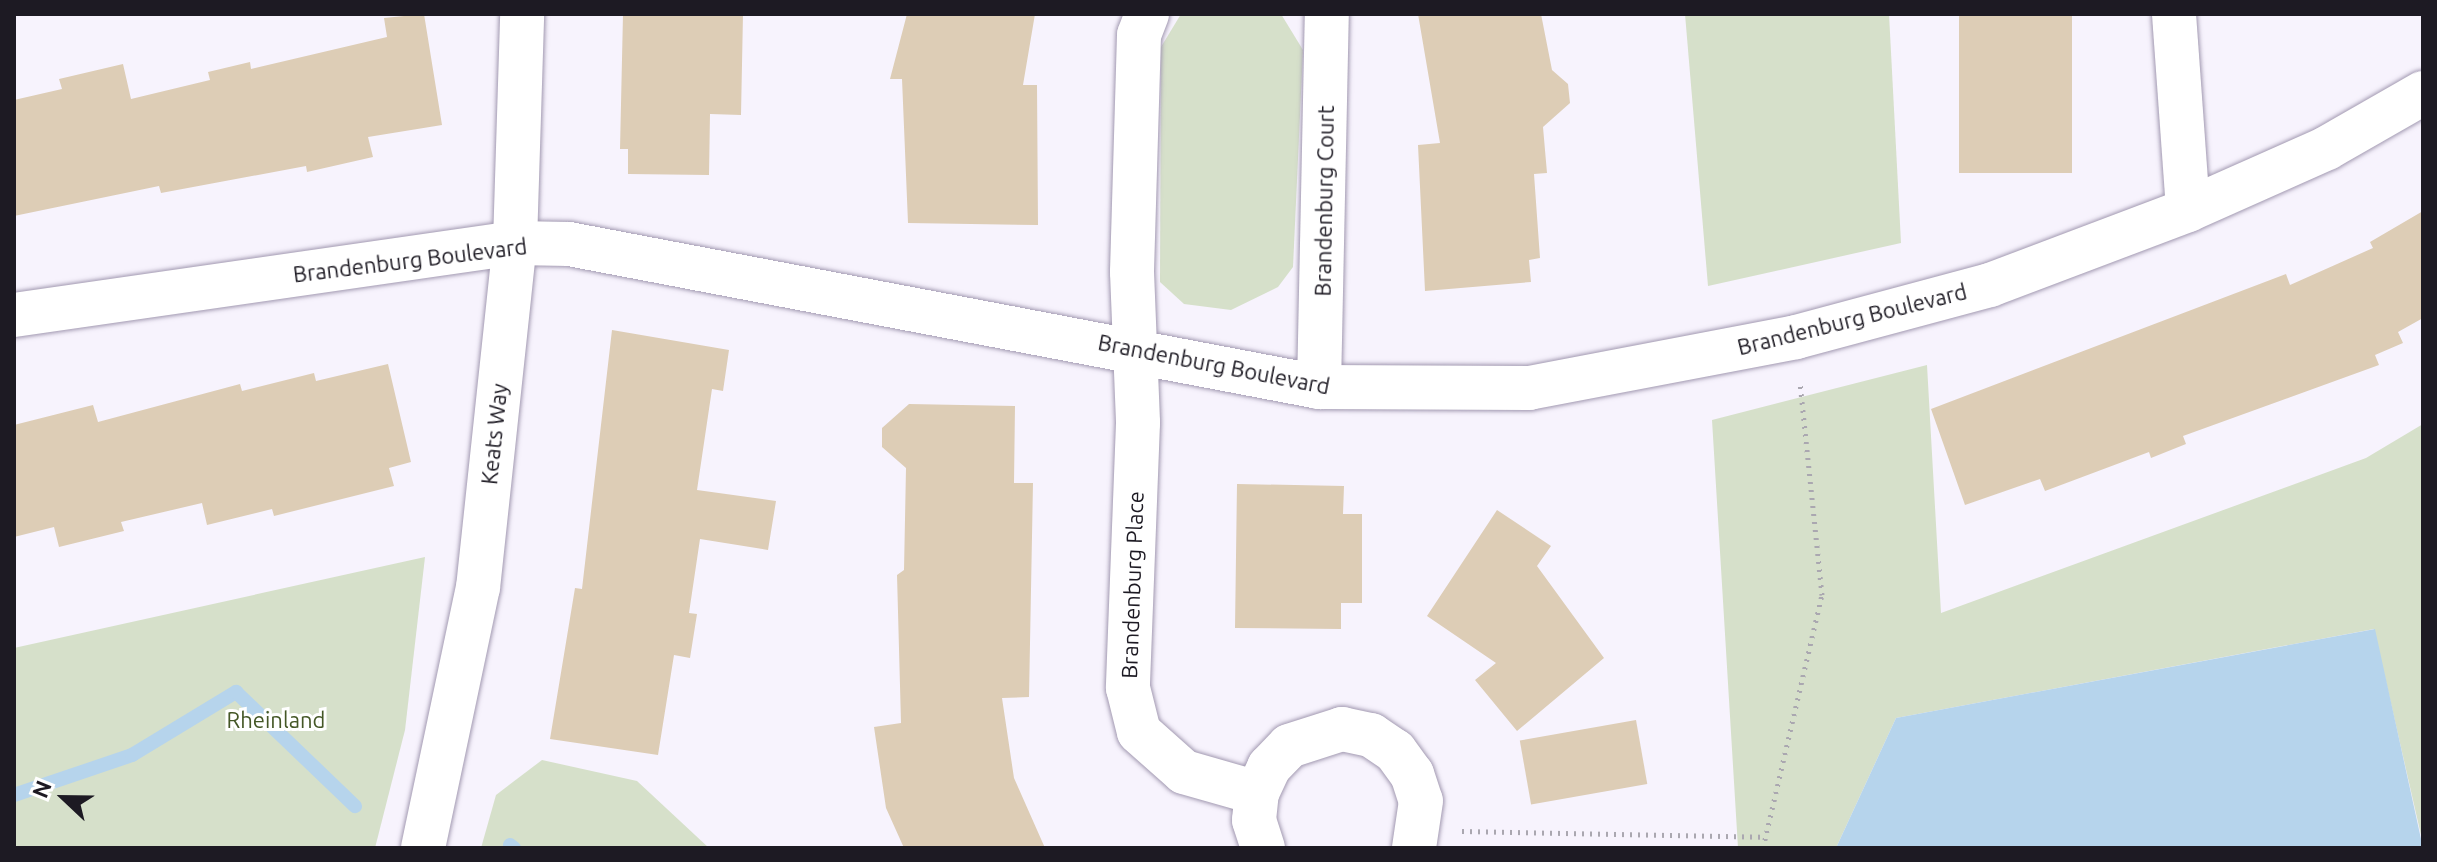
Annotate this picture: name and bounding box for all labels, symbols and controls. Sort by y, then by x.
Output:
street label: Brandenburg Court [1309,105,1339,297]
street label: Brandenburg Boulevard [291,233,529,287]
street label: Brandenburg Boulevard [1734,278,1970,360]
street label: Brandenburg Boulevard [1096,329,1332,399]
street label: Keats Way [476,382,512,486]
street label: Brandenburg Place [1116,491,1148,679]
park label: Rheinland [227,707,325,733]
north arrow [24,758,104,838]
text: N [27,777,56,801]

